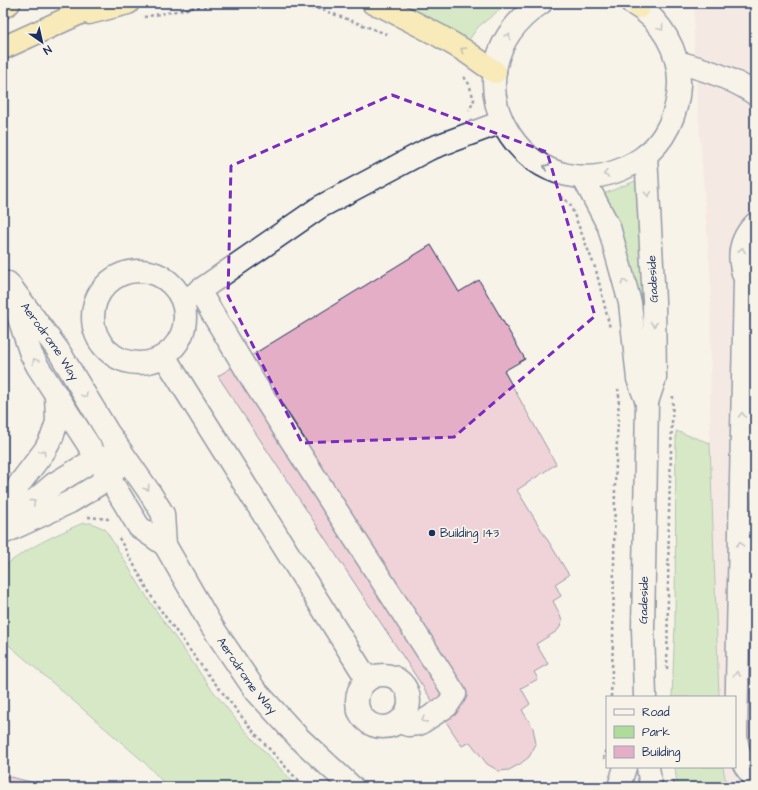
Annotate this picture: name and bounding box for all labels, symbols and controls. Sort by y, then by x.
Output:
north arrow [22,22,62,62]
one-way arrow [656,24,663,31]
one-way arrow [503,33,511,40]
text: N [40,42,54,58]
one-way arrow [460,47,467,54]
one-way arrow [542,164,550,171]
one-way arrow [602,170,609,178]
one-way arrow [644,191,653,197]
one-way arrow [737,247,745,253]
street label: Gadeside [643,254,663,303]
one-way arrow [620,279,629,286]
street label: Aerodrome Way [17,299,83,385]
one-way arrow [650,321,658,327]
one-way arrow [32,358,39,365]
one-way arrow [81,391,88,398]
one-way arrow [738,412,747,418]
one-way arrow [38,449,46,456]
one-way arrow [142,484,149,491]
one-way arrow [28,500,35,507]
place label: Building 143 [440,525,499,543]
marker: Building 143 [427,528,437,538]
one-way arrow [736,541,744,547]
street label: Gadeside [635,576,652,624]
street label: Aerodrome Way [213,634,282,719]
one-way arrow [733,671,741,677]
legend [606,696,736,768]
text: Road [642,704,670,721]
one-way arrow [421,716,428,723]
text: Park [642,724,670,741]
text: Building [642,744,680,762]

